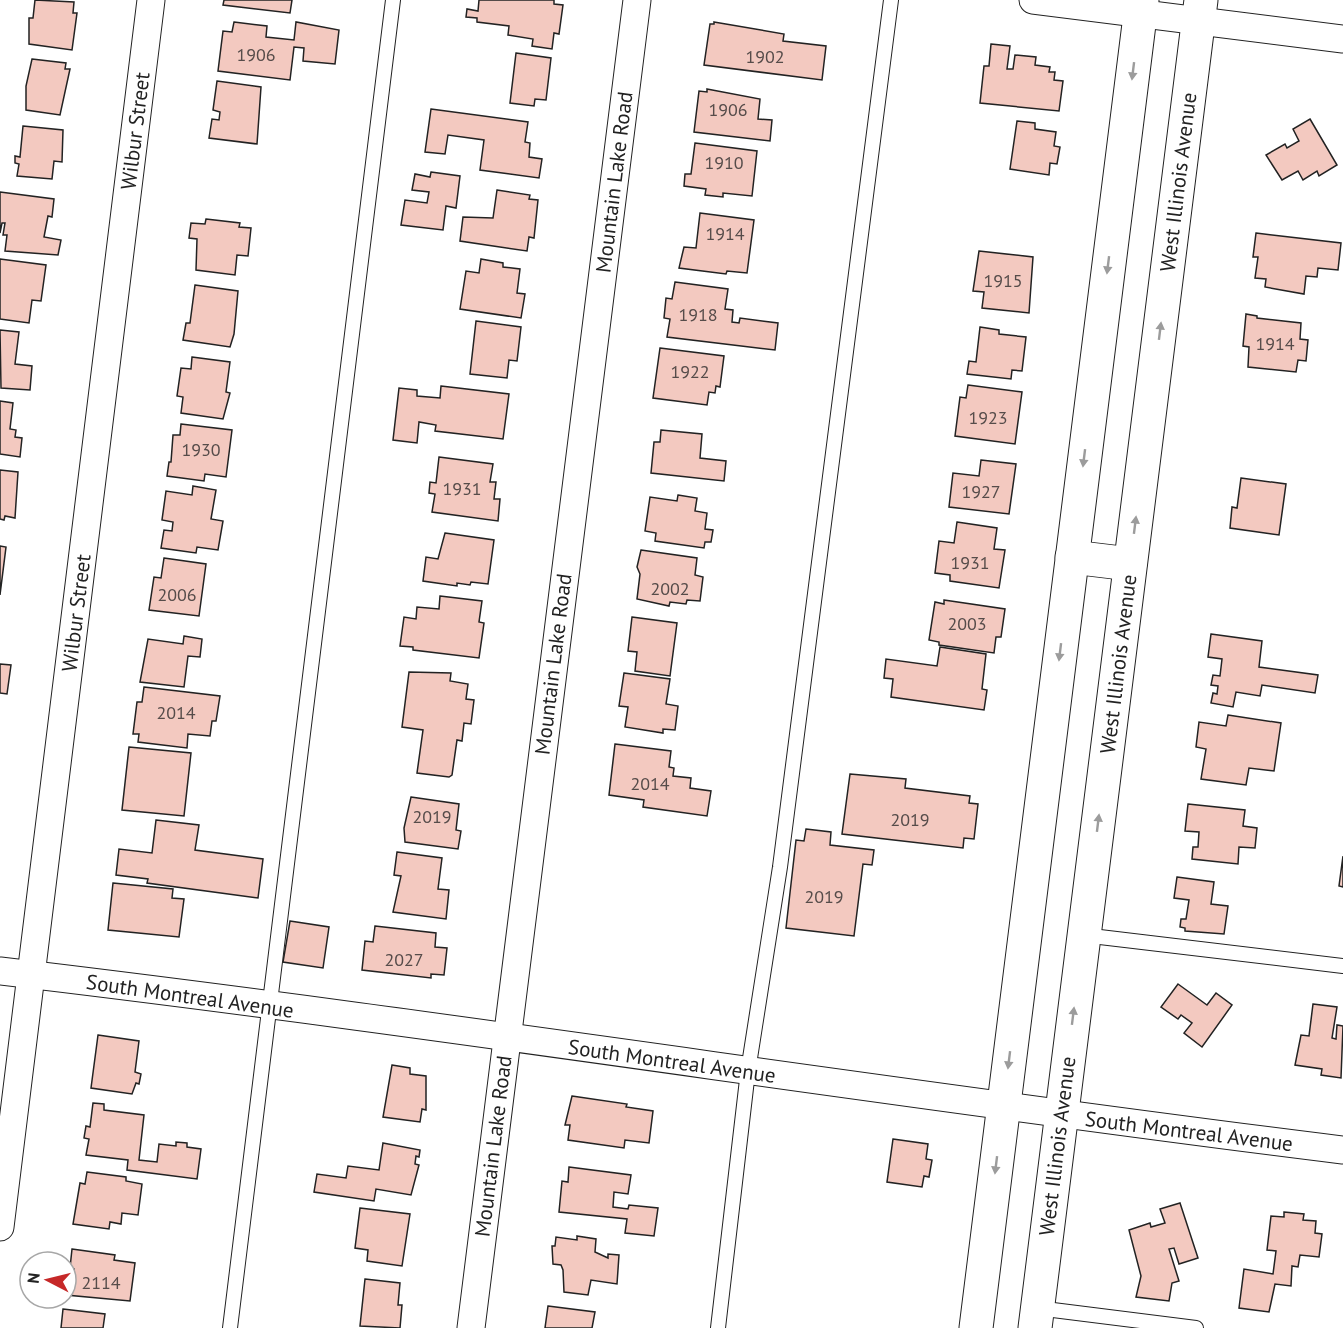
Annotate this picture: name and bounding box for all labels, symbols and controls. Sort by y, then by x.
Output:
house number: 1906 [236,43,276,66]
house number: 1902 [745,45,785,68]
one-way arrow [1128,62,1137,81]
street label: Wilbur Street [114,71,156,191]
street label: Mountain Lake Road [589,90,639,274]
street label: West Illinois Avenue [1154,91,1202,273]
house number: 1906 [708,98,748,121]
house number: 1910 [704,151,744,174]
house number: 1914 [705,222,745,245]
one-way arrow [1104,255,1113,274]
house number: 1915 [983,269,1023,292]
house number: 1918 [678,303,718,326]
one-way arrow [1155,322,1164,341]
house number: 1914 [1255,332,1295,355]
house number: 1922 [670,360,710,383]
house number: 1923 [968,406,1008,429]
house number: 1930 [181,438,221,461]
one-way arrow [1079,449,1089,468]
house number: 1931 [442,477,482,500]
house number: 1927 [961,480,1001,503]
one-way arrow [1131,515,1140,534]
house number: 1931 [950,551,990,574]
street label: Wilbur Street [55,553,97,673]
street label: Mountain Lake Road [528,572,578,756]
street label: West Illinois Avenue [1094,573,1142,755]
house number: 2002 [650,577,690,600]
house number: 2006 [157,583,197,606]
house number: 2003 [947,612,987,635]
one-way arrow [1055,642,1064,661]
house number: 2014 [156,701,196,724]
house number: 2014 [630,772,670,795]
house number: 2019 [412,805,452,828]
house number: 2019 [890,808,930,831]
one-way arrow [1093,813,1102,832]
house number: 2019 [804,885,844,908]
house number: 2027 [384,948,424,971]
street label: South Montreal Avenue [84,968,296,1024]
one-way arrow [1069,1006,1078,1025]
street label: South Montreal Avenue [566,1033,778,1089]
one-way arrow [1004,1050,1014,1069]
street label: Mountain Lake Road [468,1054,518,1238]
street label: West Illinois Avenue [1033,1055,1081,1237]
street label: South Montreal Avenue [1083,1105,1295,1157]
one-way arrow [991,1156,1001,1175]
north arrow [18,1250,78,1310]
house number: 2114 [81,1271,121,1294]
text: N [23,1272,44,1285]

